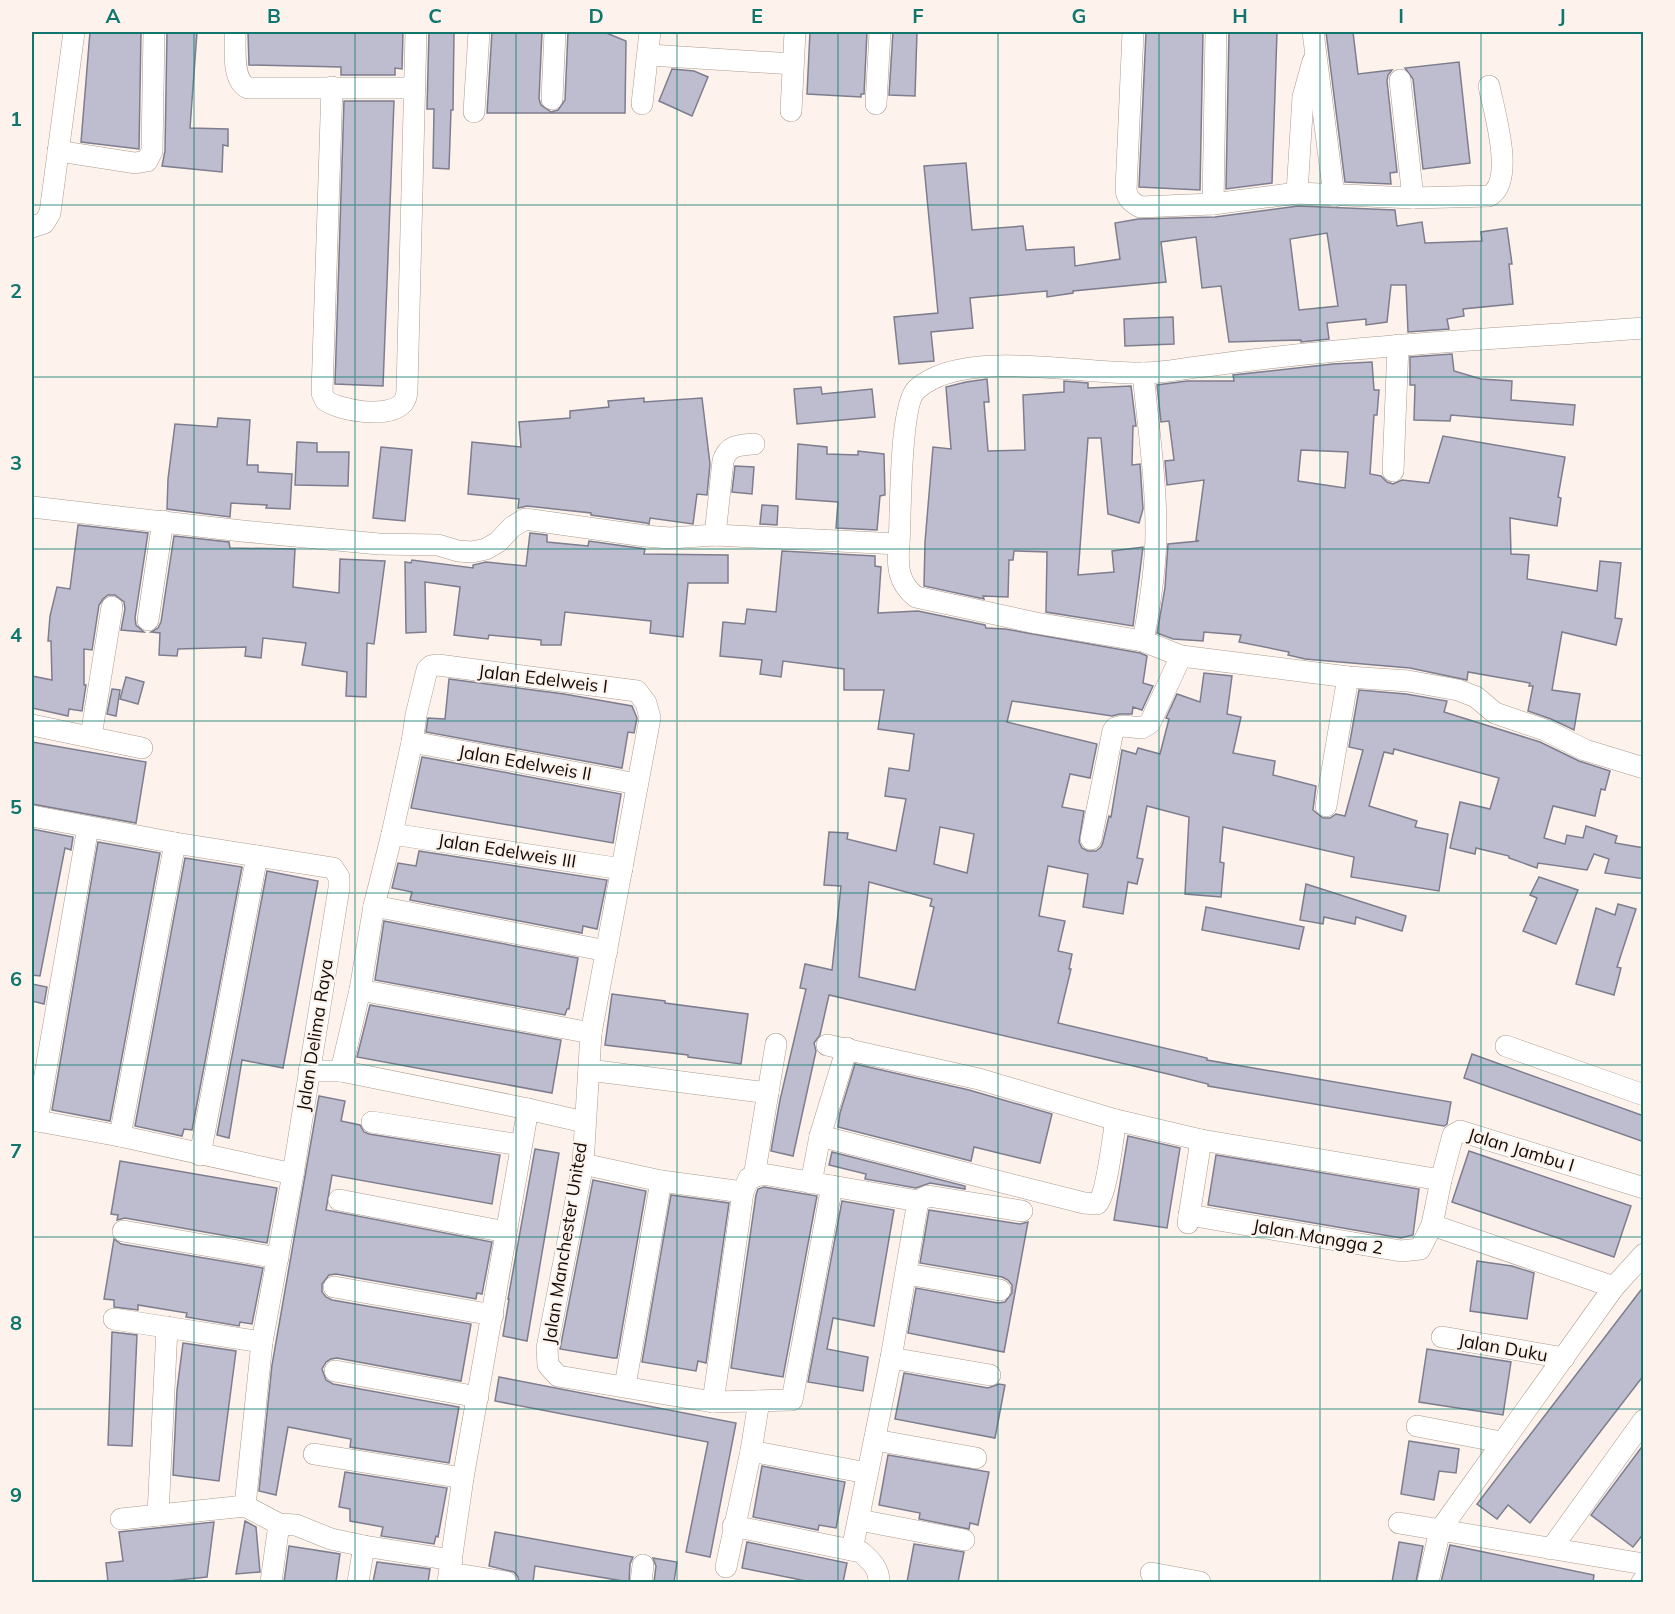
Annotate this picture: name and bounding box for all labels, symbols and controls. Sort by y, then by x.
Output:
text: A [106,3,121,28]
text: B [267,3,281,28]
text: C [428,3,442,28]
text: D [588,3,604,28]
text: E [751,3,763,28]
text: F [912,3,924,28]
text: G [1072,3,1086,28]
text: H [1232,3,1248,28]
text: I [1398,3,1404,28]
text: J [1558,3,1566,28]
text: 1 [10,106,22,131]
text: 2 [10,278,22,303]
text: 3 [10,450,22,475]
text: 4 [10,622,22,647]
street label: Jalan Edelweis I [477,659,609,698]
street label: Jalan Edelweis II [457,739,594,786]
text: 5 [10,794,22,819]
street label: Jalan Edelweis III [436,828,578,873]
street label: Jalan Delima Raya [291,957,338,1113]
text: 6 [10,966,22,991]
street label: Jalan Jambu I [1465,1122,1577,1177]
text: 7 [10,1138,22,1163]
street label: Jalan Manchester United [537,1140,592,1345]
street label: Jalan Mangga 2 [1251,1214,1385,1259]
text: 8 [10,1310,22,1335]
street label: Jalan Duku [1457,1328,1550,1367]
text: 9 [10,1482,22,1507]

